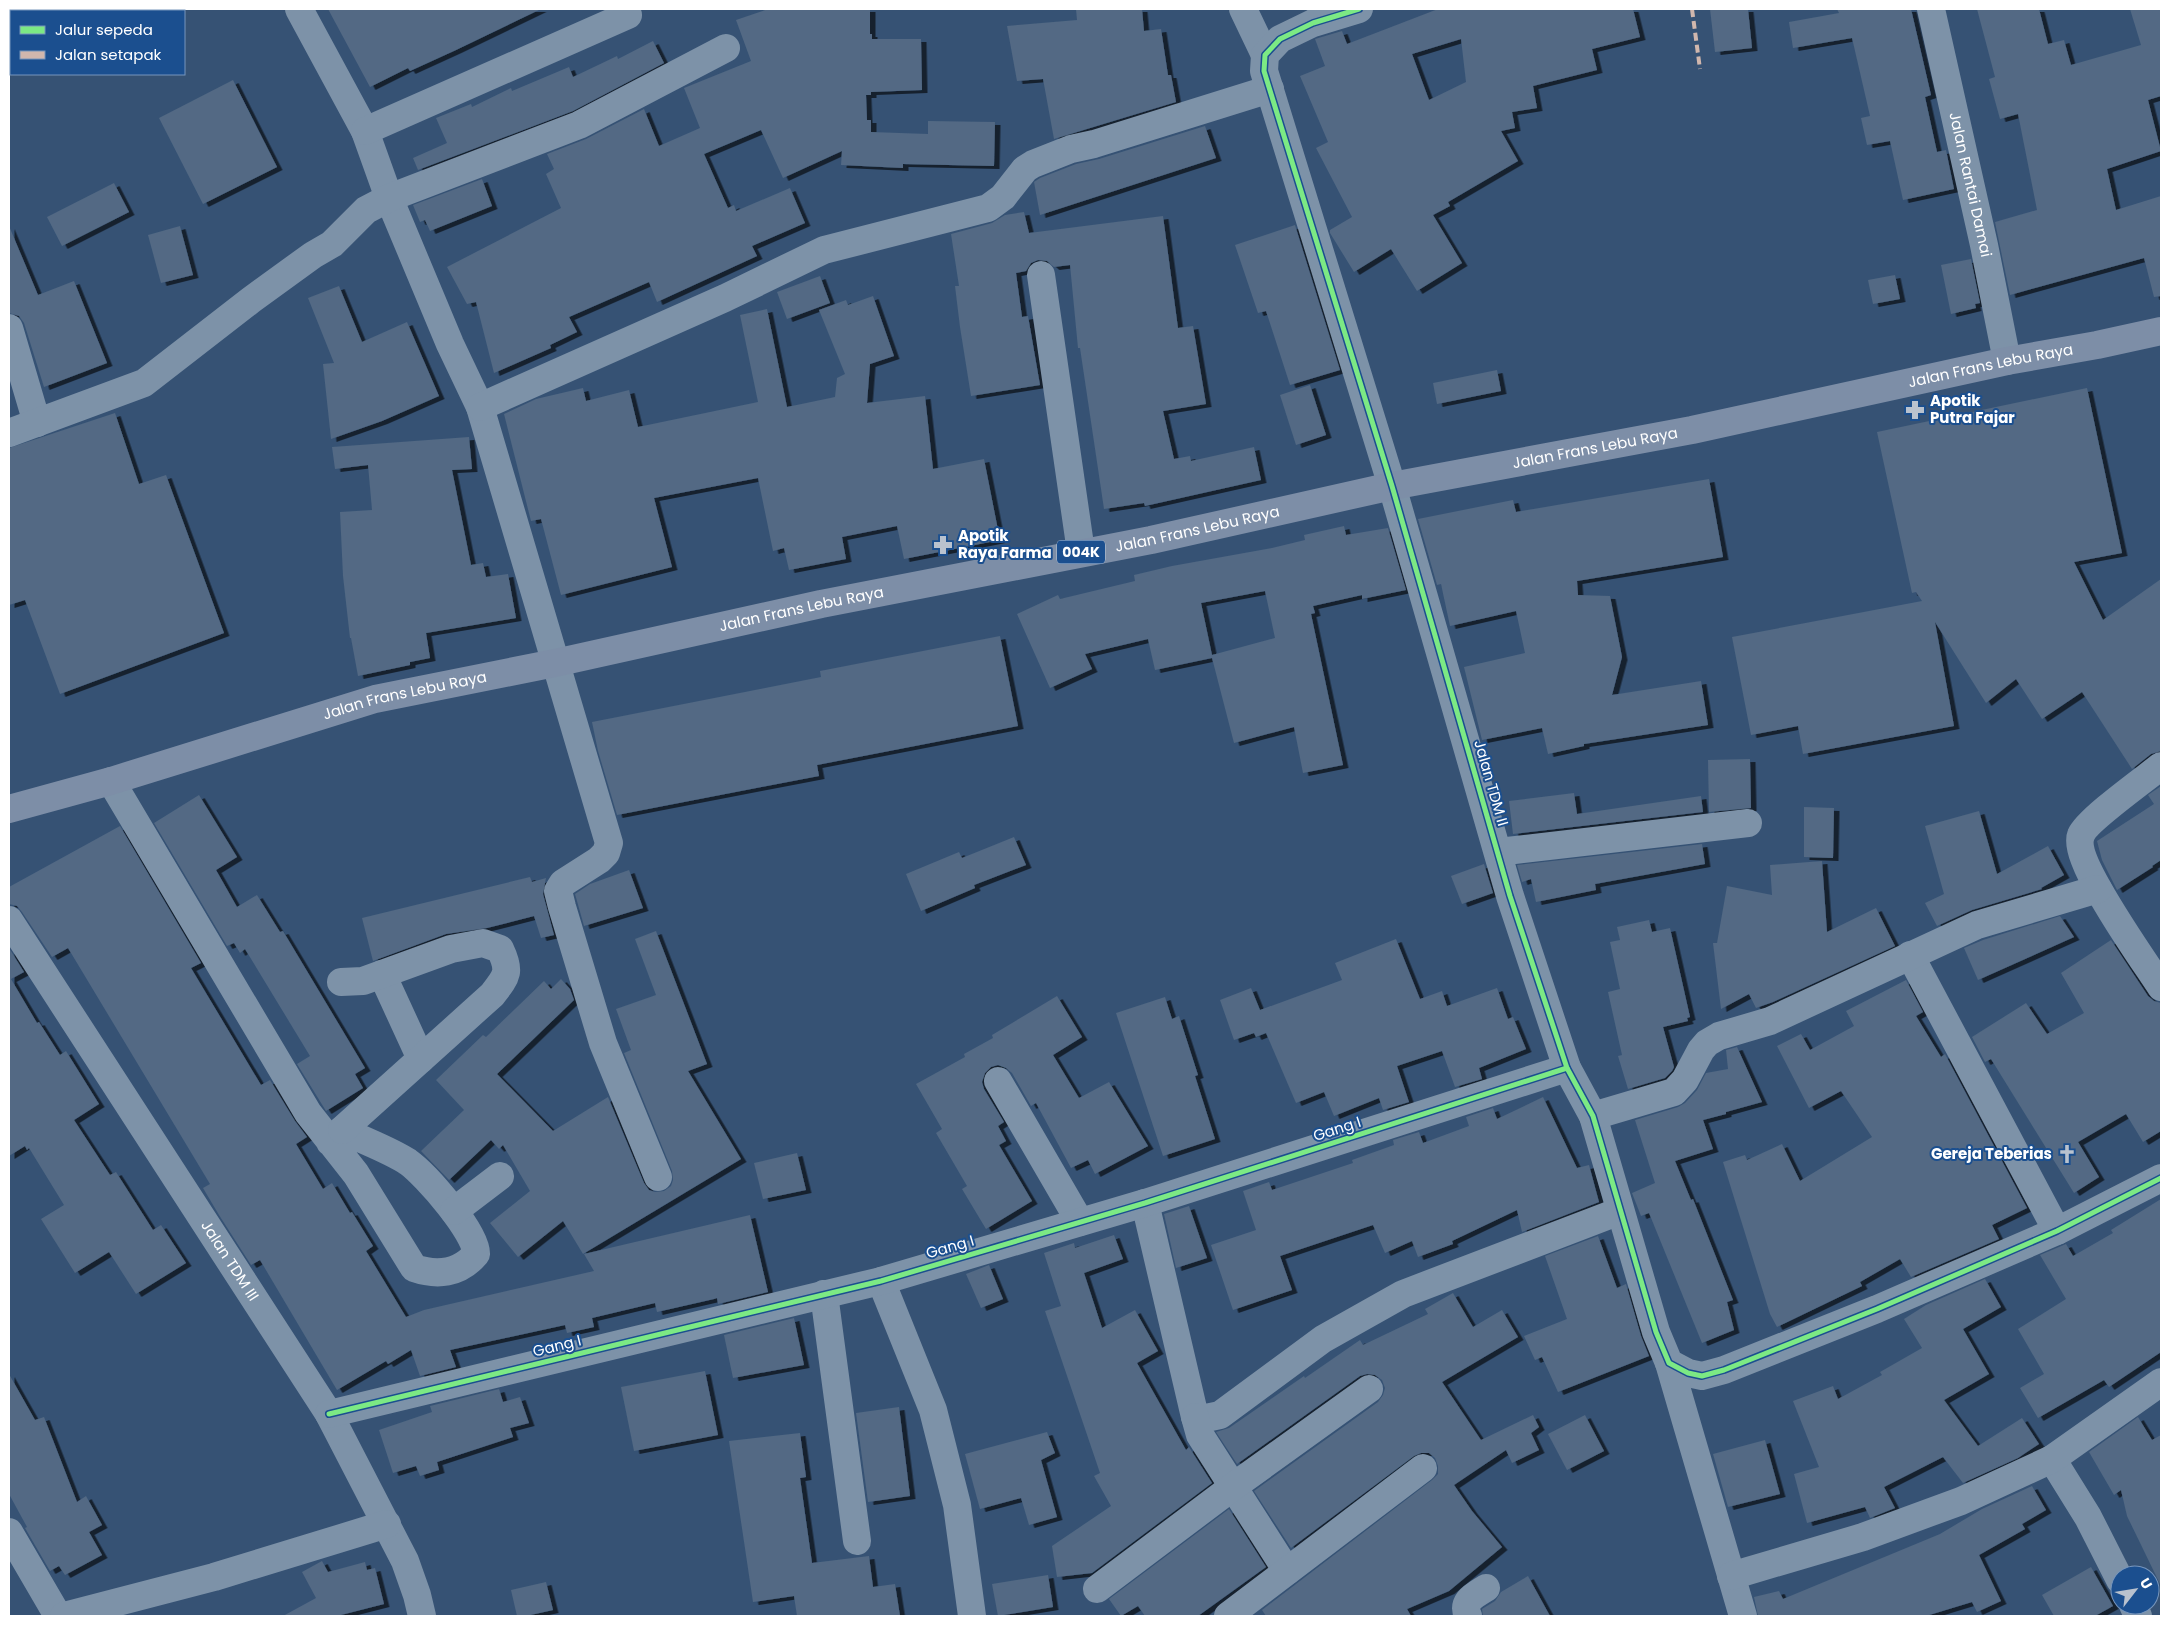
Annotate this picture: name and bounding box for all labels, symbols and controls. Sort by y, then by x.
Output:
legend [10,10,185,75]
text: Jalur sepeda [55,19,153,40]
text: Jalan setapak [55,44,162,65]
street label: Jalan Rantai Damai [1944,110,1997,259]
street label: Jalan Frans Lebu Raya [1906,338,2075,392]
place label: Apotik Putra Fajar [1930,390,2015,428]
pharmacy icon: Apotik Putra Fajar [1904,399,1926,421]
street label: Jalan Frans Lebu Raya [1511,422,1679,473]
street label: Jalan Frans Lebu Raya [1113,501,1281,557]
place label: Apotik Raya Farma [958,525,1052,563]
pharmacy icon: Apotik Raya Farma [932,534,954,556]
road number: 004K [1057,540,1105,564]
street label: Jalan Frans Lebu Raya [717,581,885,636]
street label: Jalan Frans Lebu Raya [320,666,488,725]
street label: Jalan TDM II [1469,737,1514,828]
street label: Gang I [1310,1111,1364,1146]
place label: Gereja Teberias [1931,1143,2052,1164]
church icon: Gereja Teberias [2056,1143,2078,1165]
street label: Jalan TDM III [196,1216,264,1305]
street label: Gang I [923,1230,976,1263]
street label: Gang I [530,1329,583,1362]
north arrow [2110,1565,2160,1615]
text: U [2135,1574,2157,1593]

